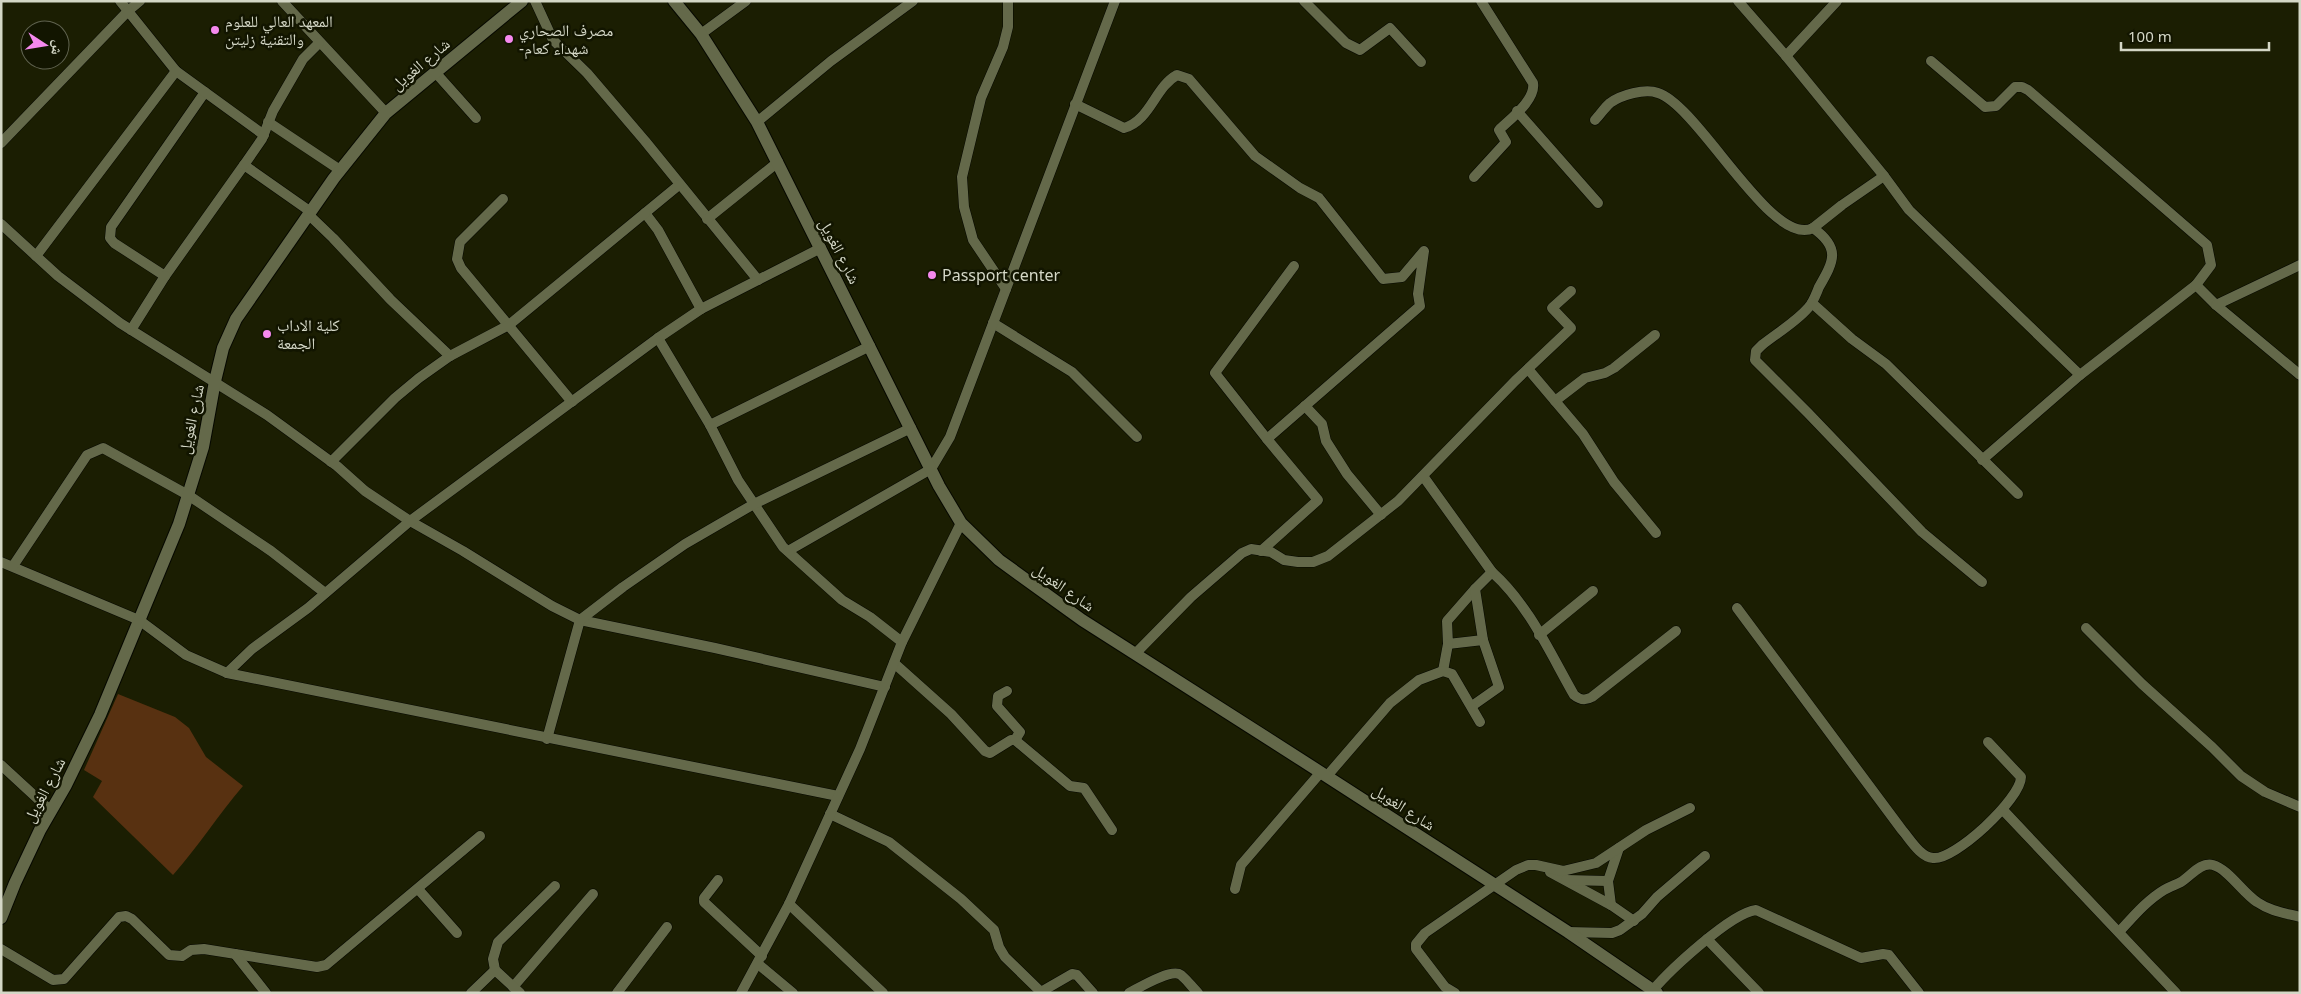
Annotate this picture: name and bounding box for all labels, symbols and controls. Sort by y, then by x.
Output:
place label: المعهد العالي للعلوم والتقنية زليتن [225,10,333,50]
place label: مصرف الصحاري -شهداء كعام [519,19,613,59]
north arrow [20,20,70,70]
scale bar [2121,20,2268,52]
marker: المعهد العالي للعلوم والتقنية زليتن [209,24,221,36]
text: 100 m [2128,26,2172,46]
street label: شارع الغويل [386,33,454,95]
marker: مصرف الصحاري -شهداء كعام [503,33,515,45]
text: ش [47,39,69,57]
street label: شارع الغويل [814,214,866,288]
place label: Passport center [942,264,1060,286]
marker: Passport center [926,269,938,281]
place label: كلية اﻻداب الجمعة [277,314,340,354]
marker: كلية اﻻداب الجمعة [261,328,273,340]
street label: شارع الغويل [173,382,209,456]
street label: شارع الغويل [1029,558,1099,616]
street label: شارع الغويل [18,754,70,826]
street label: شارع الغويل [1368,778,1440,836]

